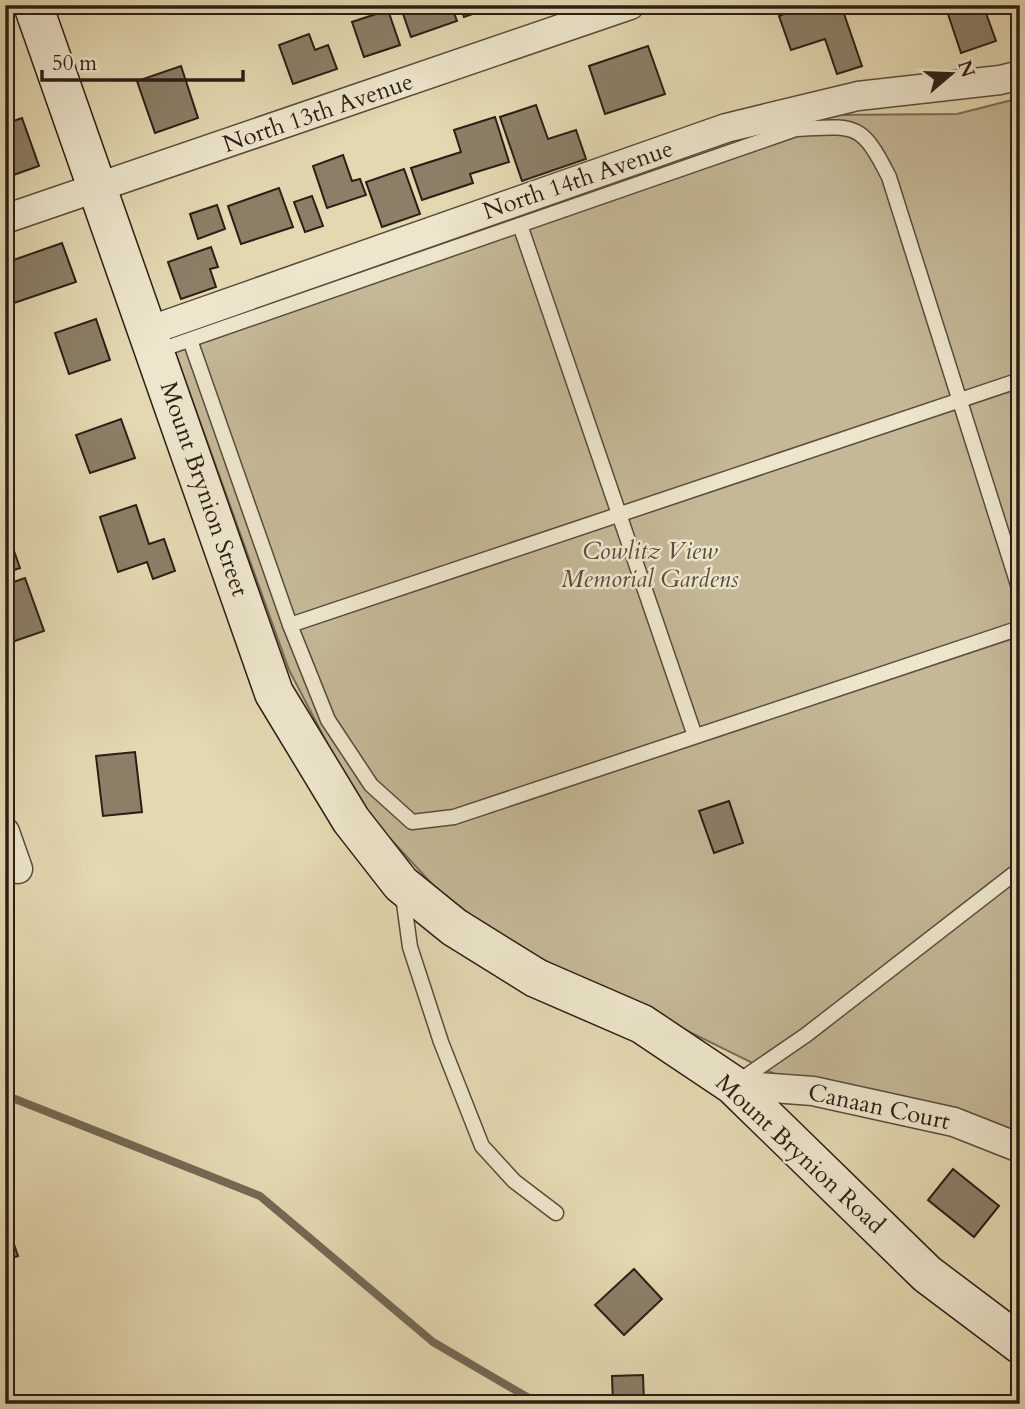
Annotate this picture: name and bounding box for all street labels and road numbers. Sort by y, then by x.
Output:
street label: North 13th Avenue [219,65,417,161]
street label: North 14th Avenue [479,132,677,228]
street label: Mount Brynion Street [152,377,256,601]
street label: Mount Brynion Road [708,1067,892,1241]
street label: Canaan Court [805,1076,953,1138]

